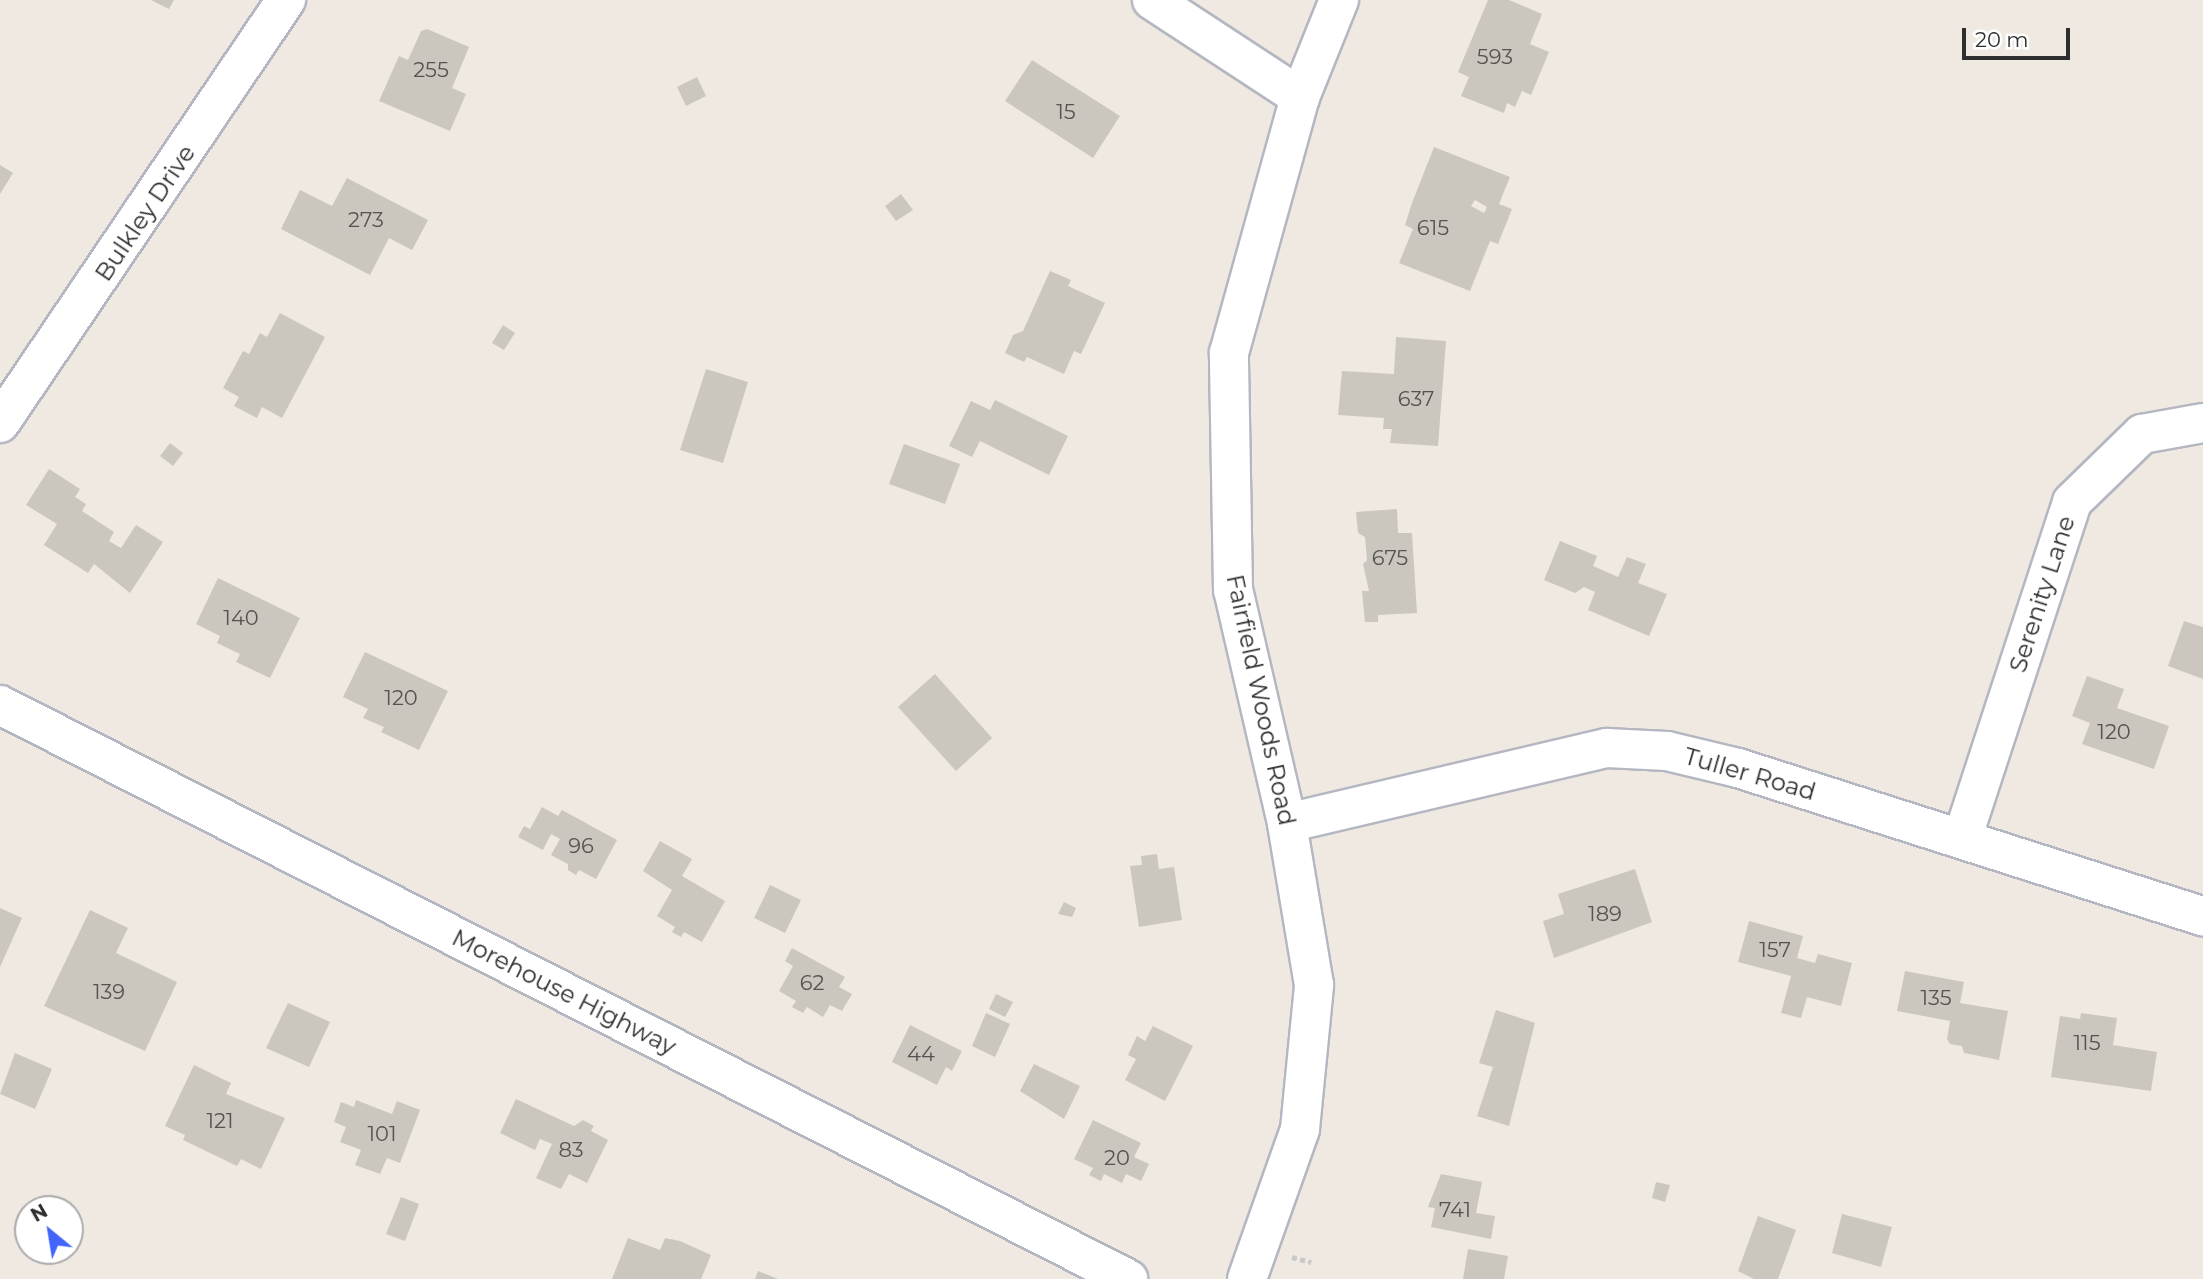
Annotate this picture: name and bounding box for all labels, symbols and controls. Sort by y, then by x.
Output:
scale bar [1965,14,2074,58]
text: 20 m [1975,27,2029,52]
house number: 593 [1477,44,1513,70]
house number: 255 [413,57,449,83]
house number: 15 [1056,99,1076,125]
street label: Bulkley Drive [89,139,201,287]
house number: 273 [348,207,384,233]
house number: 615 [1417,215,1449,241]
house number: 637 [1398,386,1434,412]
street label: Serenity Lane [2003,512,2081,676]
house number: 675 [1372,545,1408,571]
street label: Fairfield Woods Road [1220,572,1302,828]
house number: 140 [223,605,259,631]
house number: 120 [384,685,418,711]
house number: 120 [2097,719,2131,745]
street label: Tuller Road [1681,741,1819,807]
house number: 96 [568,833,594,859]
house number: 189 [1588,901,1622,927]
street label: Morehouse Highway [447,923,681,1061]
house number: 157 [1759,937,1791,963]
house number: 62 [800,970,824,996]
house number: 139 [93,979,125,1005]
house number: 135 [1920,985,1952,1011]
house number: 115 [2073,1030,2101,1056]
house number: 44 [907,1041,935,1067]
house number: 121 [206,1108,234,1134]
house number: 101 [367,1121,397,1147]
house number: 83 [558,1137,584,1163]
house number: 20 [1104,1145,1130,1171]
north arrow [14,1195,84,1265]
house number: 741 [1439,1197,1471,1223]
text: N [27,1199,52,1227]

